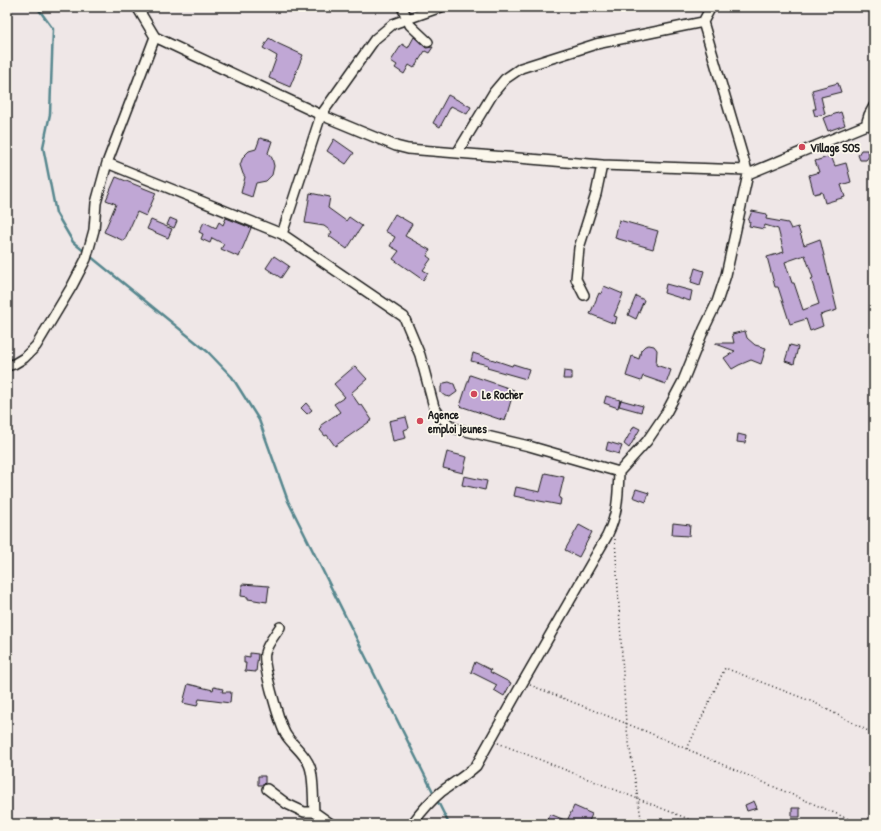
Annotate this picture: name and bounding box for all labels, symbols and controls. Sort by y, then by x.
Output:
place label: Village SOS [810,139,860,157]
marker: Village SOS [797,142,807,152]
place label: Le Rocher [482,386,524,403]
marker: Le Rocher [469,389,479,399]
place label: Agence emploi jeunes [427,406,487,438]
marker: Agence emploi jeunes [415,416,425,426]

